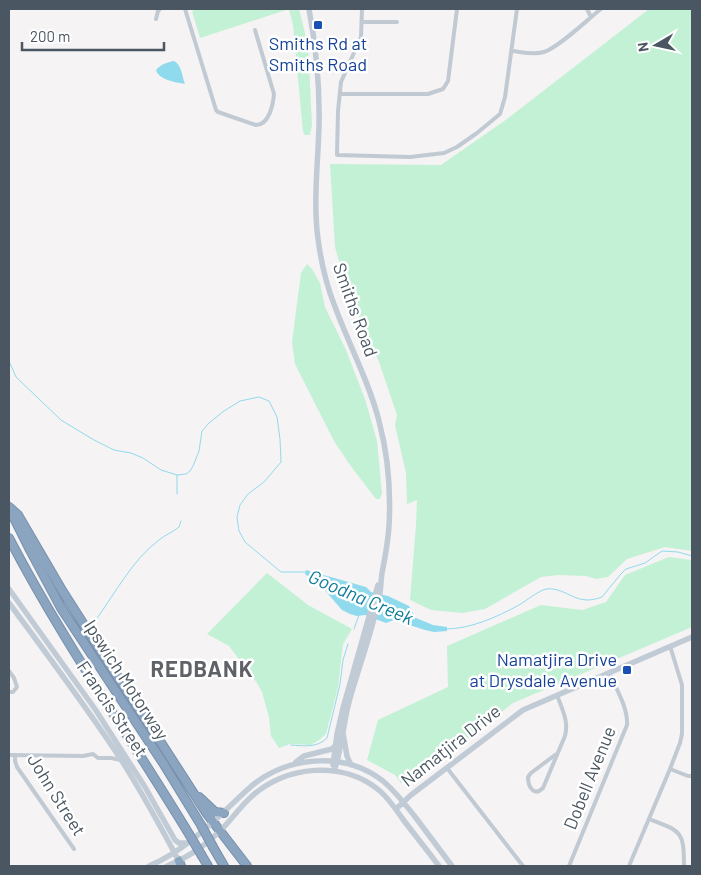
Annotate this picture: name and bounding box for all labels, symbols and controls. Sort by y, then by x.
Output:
marker: Smiths Rd at Smiths Road [312,19,324,31]
scale bar [22,20,165,52]
north arrow [631,20,681,70]
text: 200 m [30,27,70,45]
place label: Smiths Rd at Smiths Road [269,32,367,75]
text: N [634,41,652,53]
street label: Smiths Road [329,260,383,360]
water label: Goodna Creek [305,564,418,629]
street label: Ipswich Motorway [80,615,174,744]
place label: Namatjira Drive at Drysdale Avenue [470,648,617,691]
district label: REDBANK [151,655,253,681]
street label: Francis Street [73,656,153,760]
marker: Namatjira Drive at Drysdale Avenue [621,664,633,676]
street label: Namatjira Drive [396,699,505,791]
street label: Dobell Avenue [558,723,620,832]
street label: John Street [23,749,91,839]

